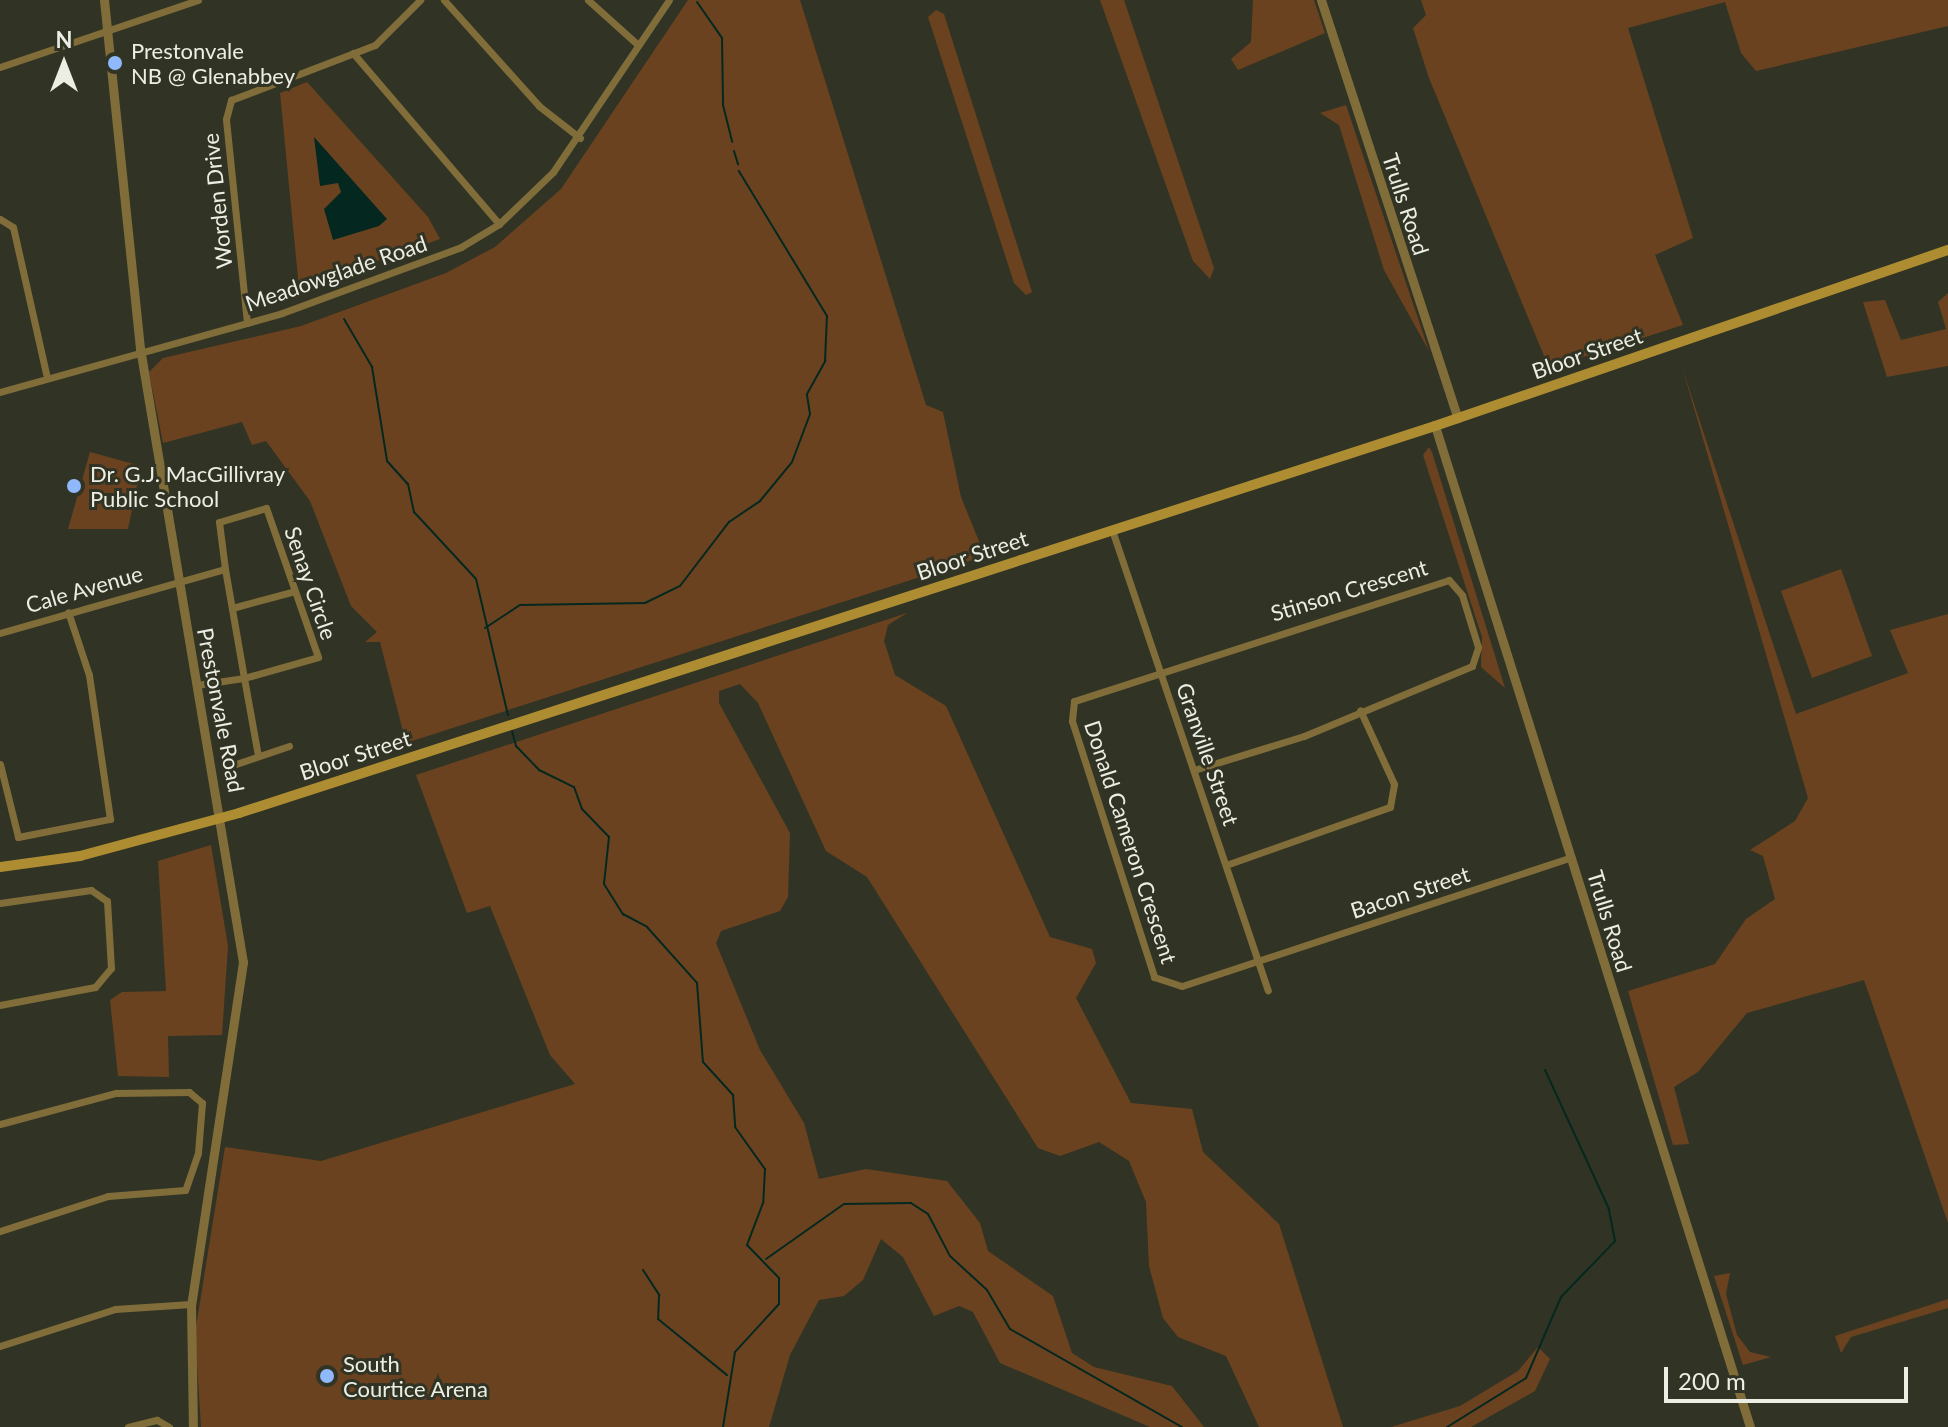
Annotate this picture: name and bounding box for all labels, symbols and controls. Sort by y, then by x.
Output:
north arrow [24,24,104,104]
text: N [56,26,72,53]
place label: Prestonvale NB @ Glenabbey [131,37,295,88]
marker: Prestonvale NB @ Glenabbey [106,54,124,72]
street label: Worden Drive [197,132,237,270]
street label: Trulls Road [1377,150,1435,258]
street label: Meadowglade Road [242,230,430,316]
street label: Bloor Street [1528,322,1646,384]
place label: Dr. G.J. MacGillivray Public School [90,460,285,512]
marker: Dr. G.J. MacGillivray Public School [65,477,83,495]
street label: Senay Circle [279,523,343,643]
street label: Bloor Street [913,525,1031,585]
street label: Stinson Crescent [1267,554,1431,626]
street label: Cale Avenue [22,560,146,618]
street label: Prestonvale Road [192,625,250,795]
street label: Granville Street [1171,679,1245,829]
street label: Donald Cameron Crescent [1079,717,1183,967]
street label: Bloor Street [296,725,414,785]
street label: Bacon Street [1347,860,1473,924]
street label: Trulls Road [1582,867,1638,975]
place label: South Courtice Arena [343,1350,489,1402]
scale bar [1668,1351,1912,1401]
text: 200 m [1678,1366,1746,1395]
marker: South Courtice Arena [318,1367,336,1385]

